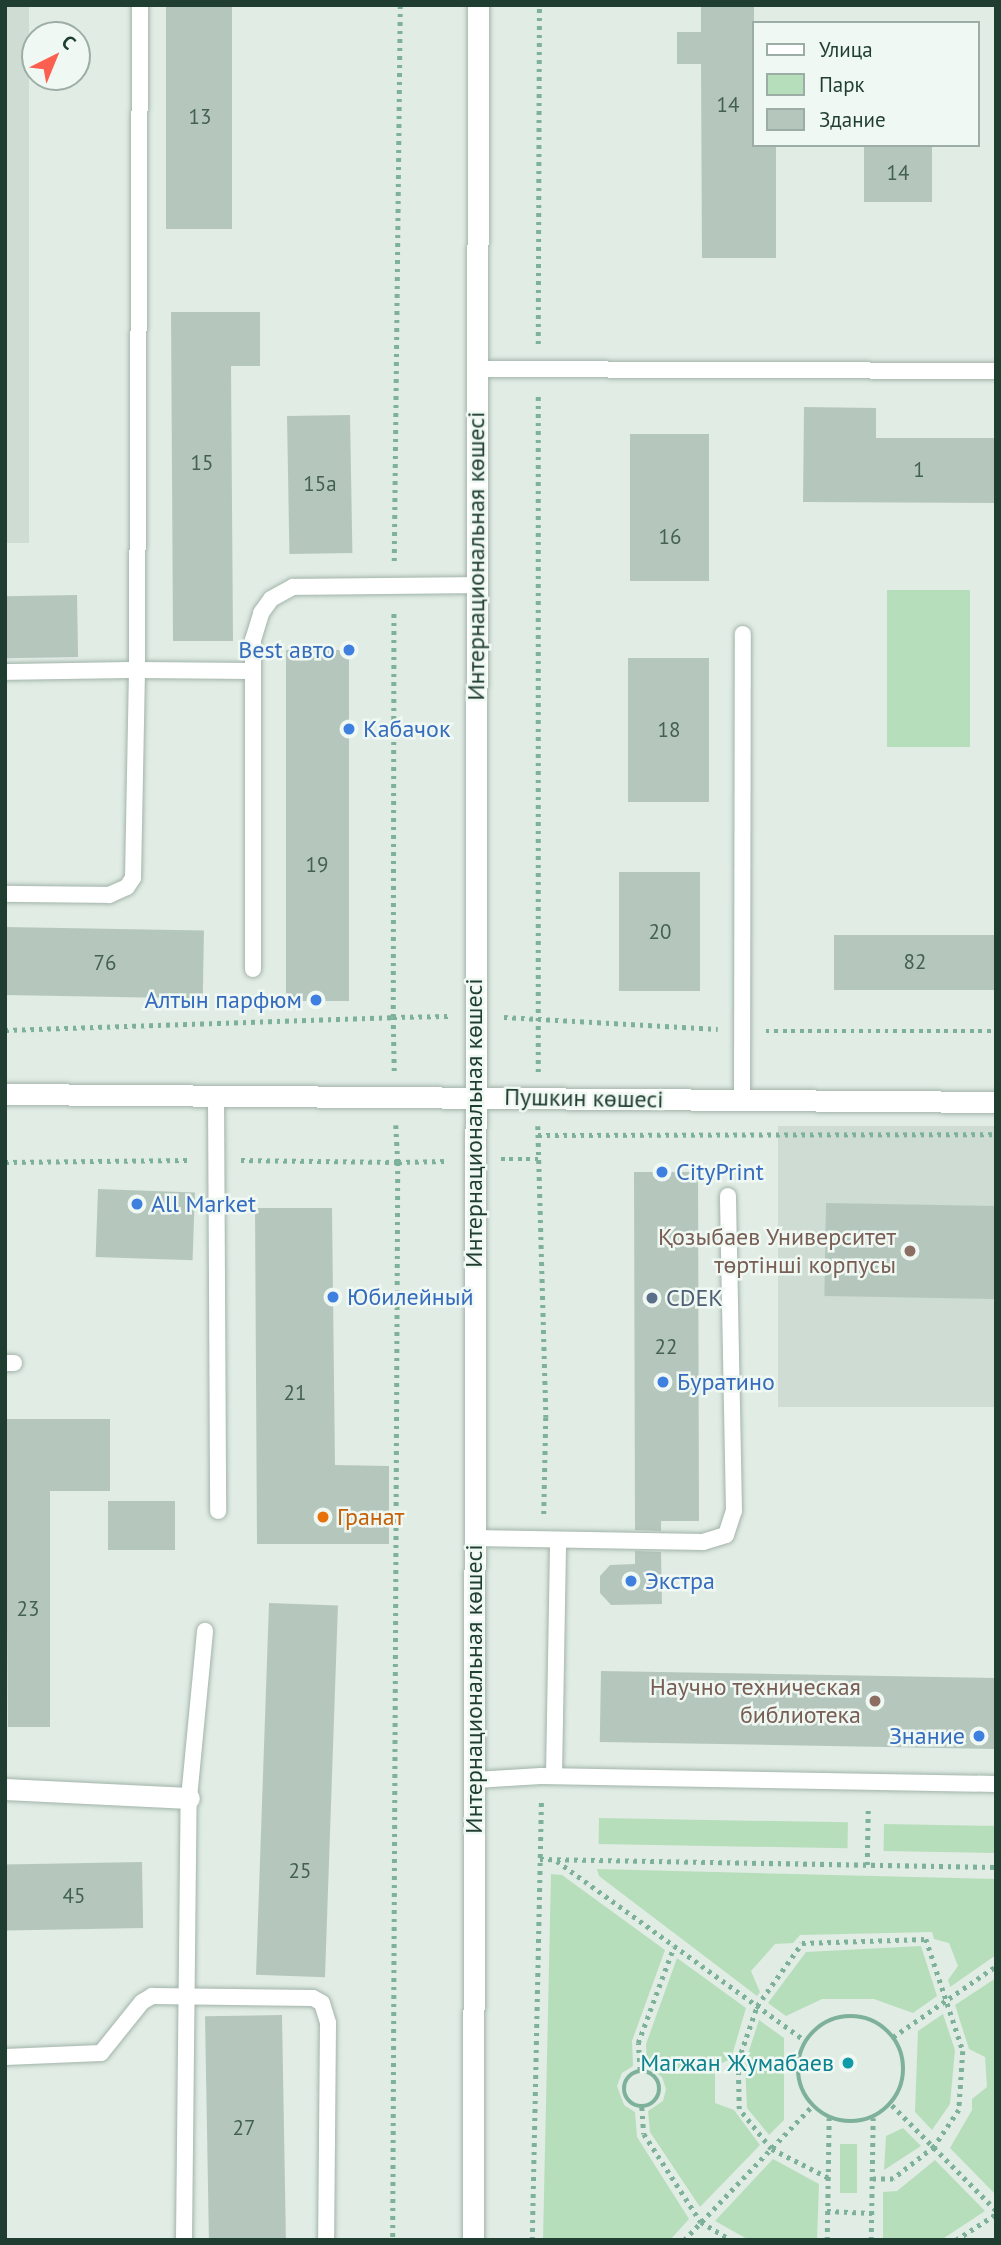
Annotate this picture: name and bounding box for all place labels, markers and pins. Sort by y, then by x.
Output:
place label: Best авто [238,636,335,664]
marker: Best авто [341,642,357,658]
place label: Кабачок [363,715,450,743]
marker: Кабачок [341,721,357,737]
place label: Алтын парфюм [144,986,302,1014]
marker: Алтын парфюм [308,992,324,1008]
place label: CityPrint [676,1158,764,1186]
marker: CityPrint [654,1164,670,1180]
place label: All Market [151,1190,256,1218]
marker: All Market [129,1196,145,1212]
place label: Қозыбаев Университет төртінші корпусы [657,1223,896,1279]
marker: Қозыбаев Университет төртінші корпусы [902,1243,918,1259]
place label: Юбилейный [347,1283,474,1311]
place label: CDEK [666,1284,723,1312]
marker: Юбилейный [325,1289,341,1305]
marker: CDEK [644,1290,660,1306]
place label: Буратино [677,1368,775,1396]
marker: Буратино [655,1374,671,1390]
place label: Гранат [337,1503,404,1531]
marker: Гранат [315,1509,331,1525]
place label: Экстра [645,1567,715,1595]
marker: Экстра [623,1573,639,1589]
place label: Научно техническая библиотека [649,1673,861,1729]
marker: Научно техническая библиотека [867,1693,883,1709]
place label: Знание [889,1722,965,1750]
marker: Знание [971,1728,987,1744]
place label: Магжан Жумабаев [640,2049,834,2077]
marker: Магжан Жумабаев [840,2055,856,2071]

